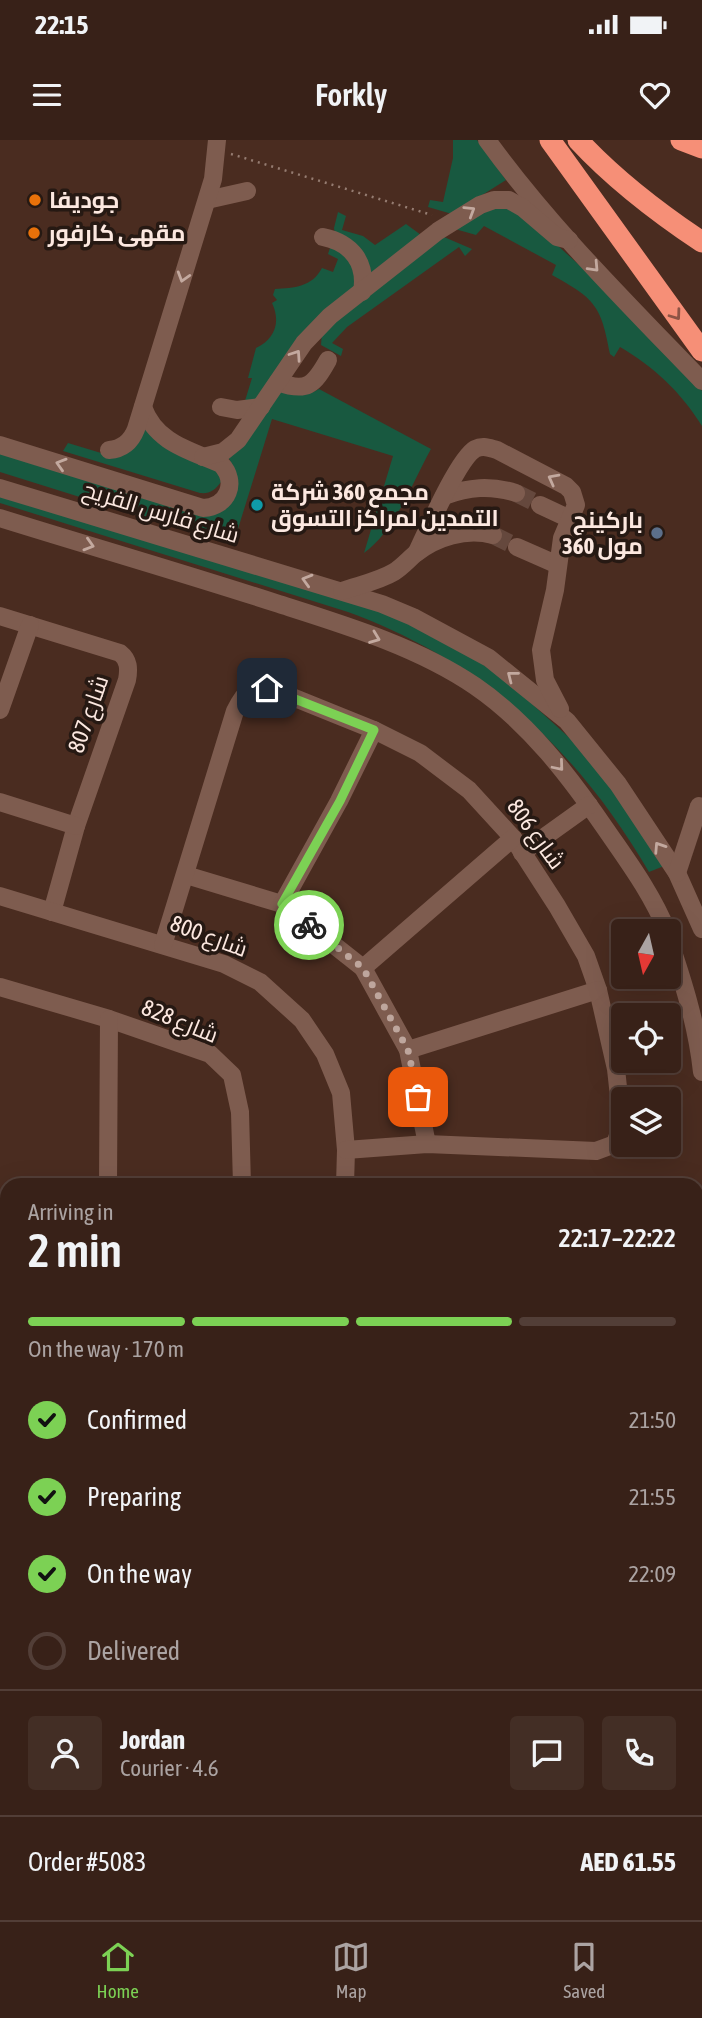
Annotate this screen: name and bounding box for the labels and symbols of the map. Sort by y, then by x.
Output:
place label: جوديفا [49,187,119,214]
marker: جوديفا [27,192,43,208]
one-way arrow [462,207,475,220]
place label: مقهى كارفور [47,220,185,247]
marker: مقهى كارفور [26,225,42,241]
one-way arrow [585,259,598,272]
one-way arrow [177,271,192,283]
one-way arrow [668,307,680,320]
one-way arrow [287,350,300,363]
one-way arrow [56,458,68,473]
one-way arrow [548,474,560,488]
street label: شارع فارس الفريح [79,476,242,551]
place label: مجمع 360 شركة التمدين لمراكز التسوق [271,479,499,532]
marker: مجمع 360 شركة التمدين لمراكز التسوق [249,497,265,513]
place label: باركينج مول 360 [562,507,643,560]
marker: باركينج مول 360 [649,525,665,541]
one-way arrow [82,537,94,552]
one-way arrow [301,574,313,589]
one-way arrow [368,630,380,644]
pin [237,658,297,718]
one-way arrow [507,671,519,684]
street label: شارع 807 [63,672,116,757]
one-way arrow [551,758,563,771]
street label: شارع 806 [500,794,570,876]
one-way arrow [654,841,667,854]
courier [274,890,344,960]
street label: شارع 800 [166,910,251,965]
north arrow [611,919,681,989]
street label: شارع 828 [137,994,222,1051]
pin [388,1067,448,1127]

